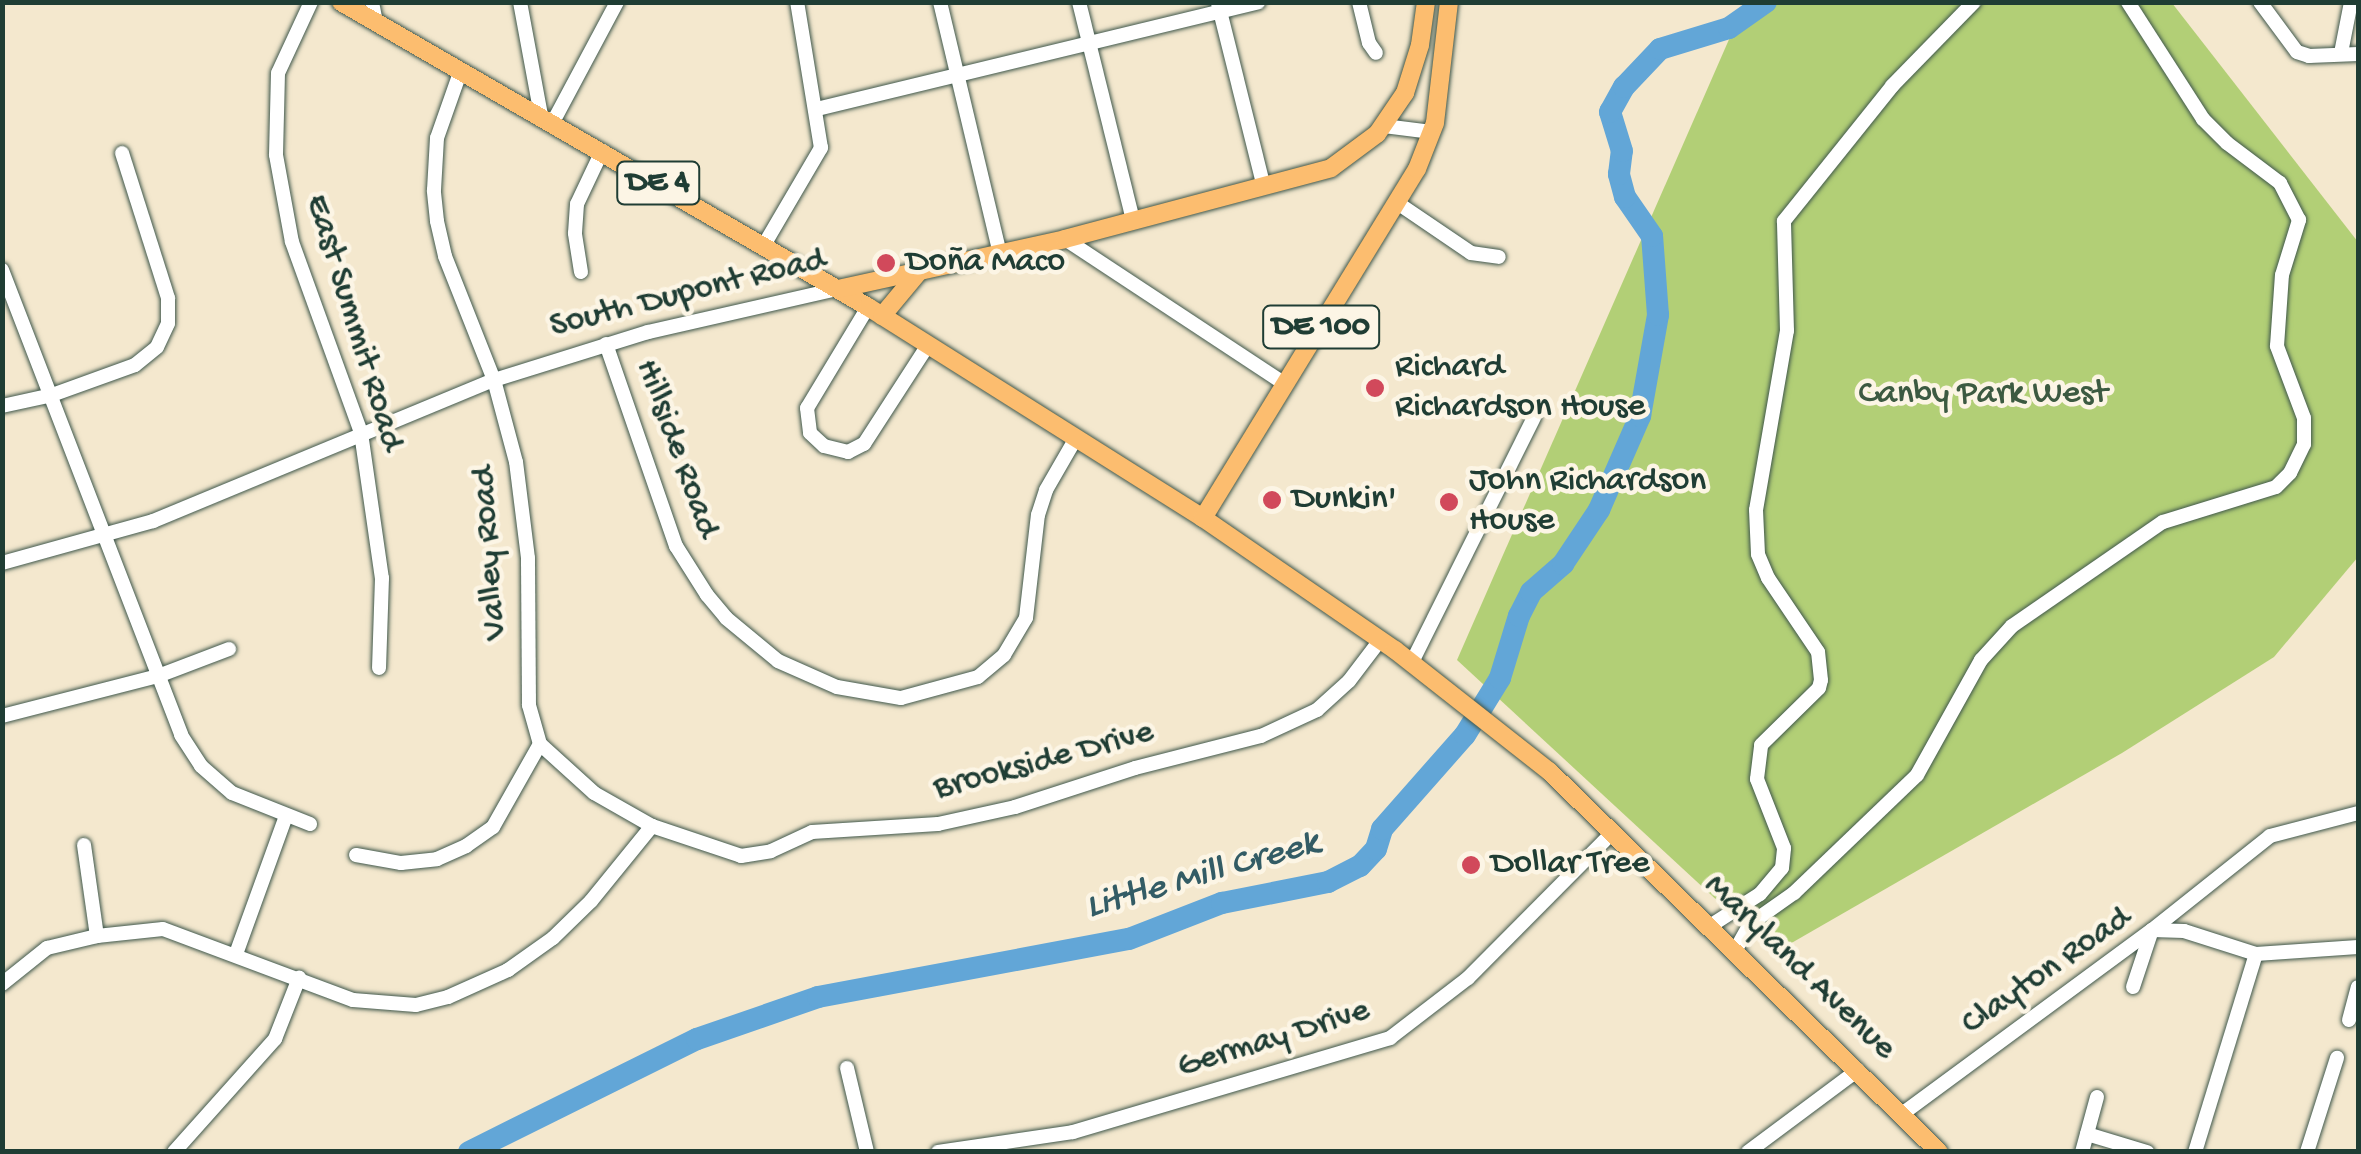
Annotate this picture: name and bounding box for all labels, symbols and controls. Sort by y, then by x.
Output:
road number: DE 4 [616,156,700,210]
street label: East Summit Road [294,190,412,456]
street label: South Dupont Road [546,239,830,349]
place label: Doña Maco [906,242,1065,284]
marker: Doña Maco [875,252,897,274]
road number: DE 100 [1261,300,1381,354]
place label: Richard Richardson House [1395,347,1645,429]
street label: Hillside Road [624,354,728,544]
park label: Canby Park West [1858,374,2108,416]
marker: Richard Richardson House [1364,377,1386,399]
place label: John Richardson House [1469,461,1706,543]
street label: Valley Road [464,465,518,641]
place label: Dunkin' [1292,479,1397,521]
marker: Dunkin' [1261,489,1283,511]
marker: John Richardson House [1438,491,1460,513]
street label: Brookside Drive [929,712,1159,812]
water label: Little Mill Creek [1081,822,1325,932]
place label: Dollar Tree [1491,844,1649,886]
marker: Dollar Tree [1460,854,1482,876]
street label: Maryland Avenue [1694,866,1904,1070]
street label: Clayton Road [1954,898,2140,1046]
street label: Germay Drive [1173,991,1375,1089]

